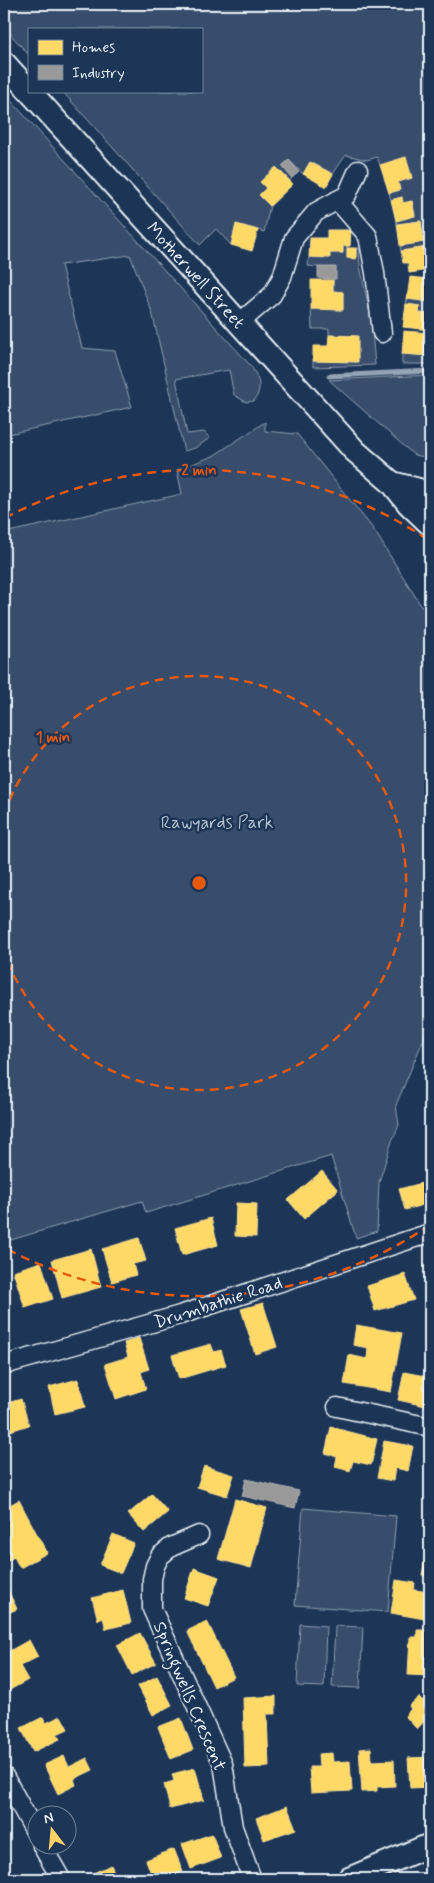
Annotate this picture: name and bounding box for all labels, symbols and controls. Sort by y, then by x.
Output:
legend [28,28,202,92]
text: Homes [72,38,115,58]
text: Industry [72,64,125,84]
street label: Motherwell Street [140,217,250,335]
text: 2 min [181,461,217,481]
text: 1 min [36,728,70,748]
park label: Rawyards Park [161,811,273,835]
centre of rings [190,874,208,892]
street label: Drumbathie Road [151,1271,285,1335]
street label: Springwells Crescent [145,1618,231,1775]
north arrow [28,1806,78,1856]
text: N [42,1809,56,1828]

